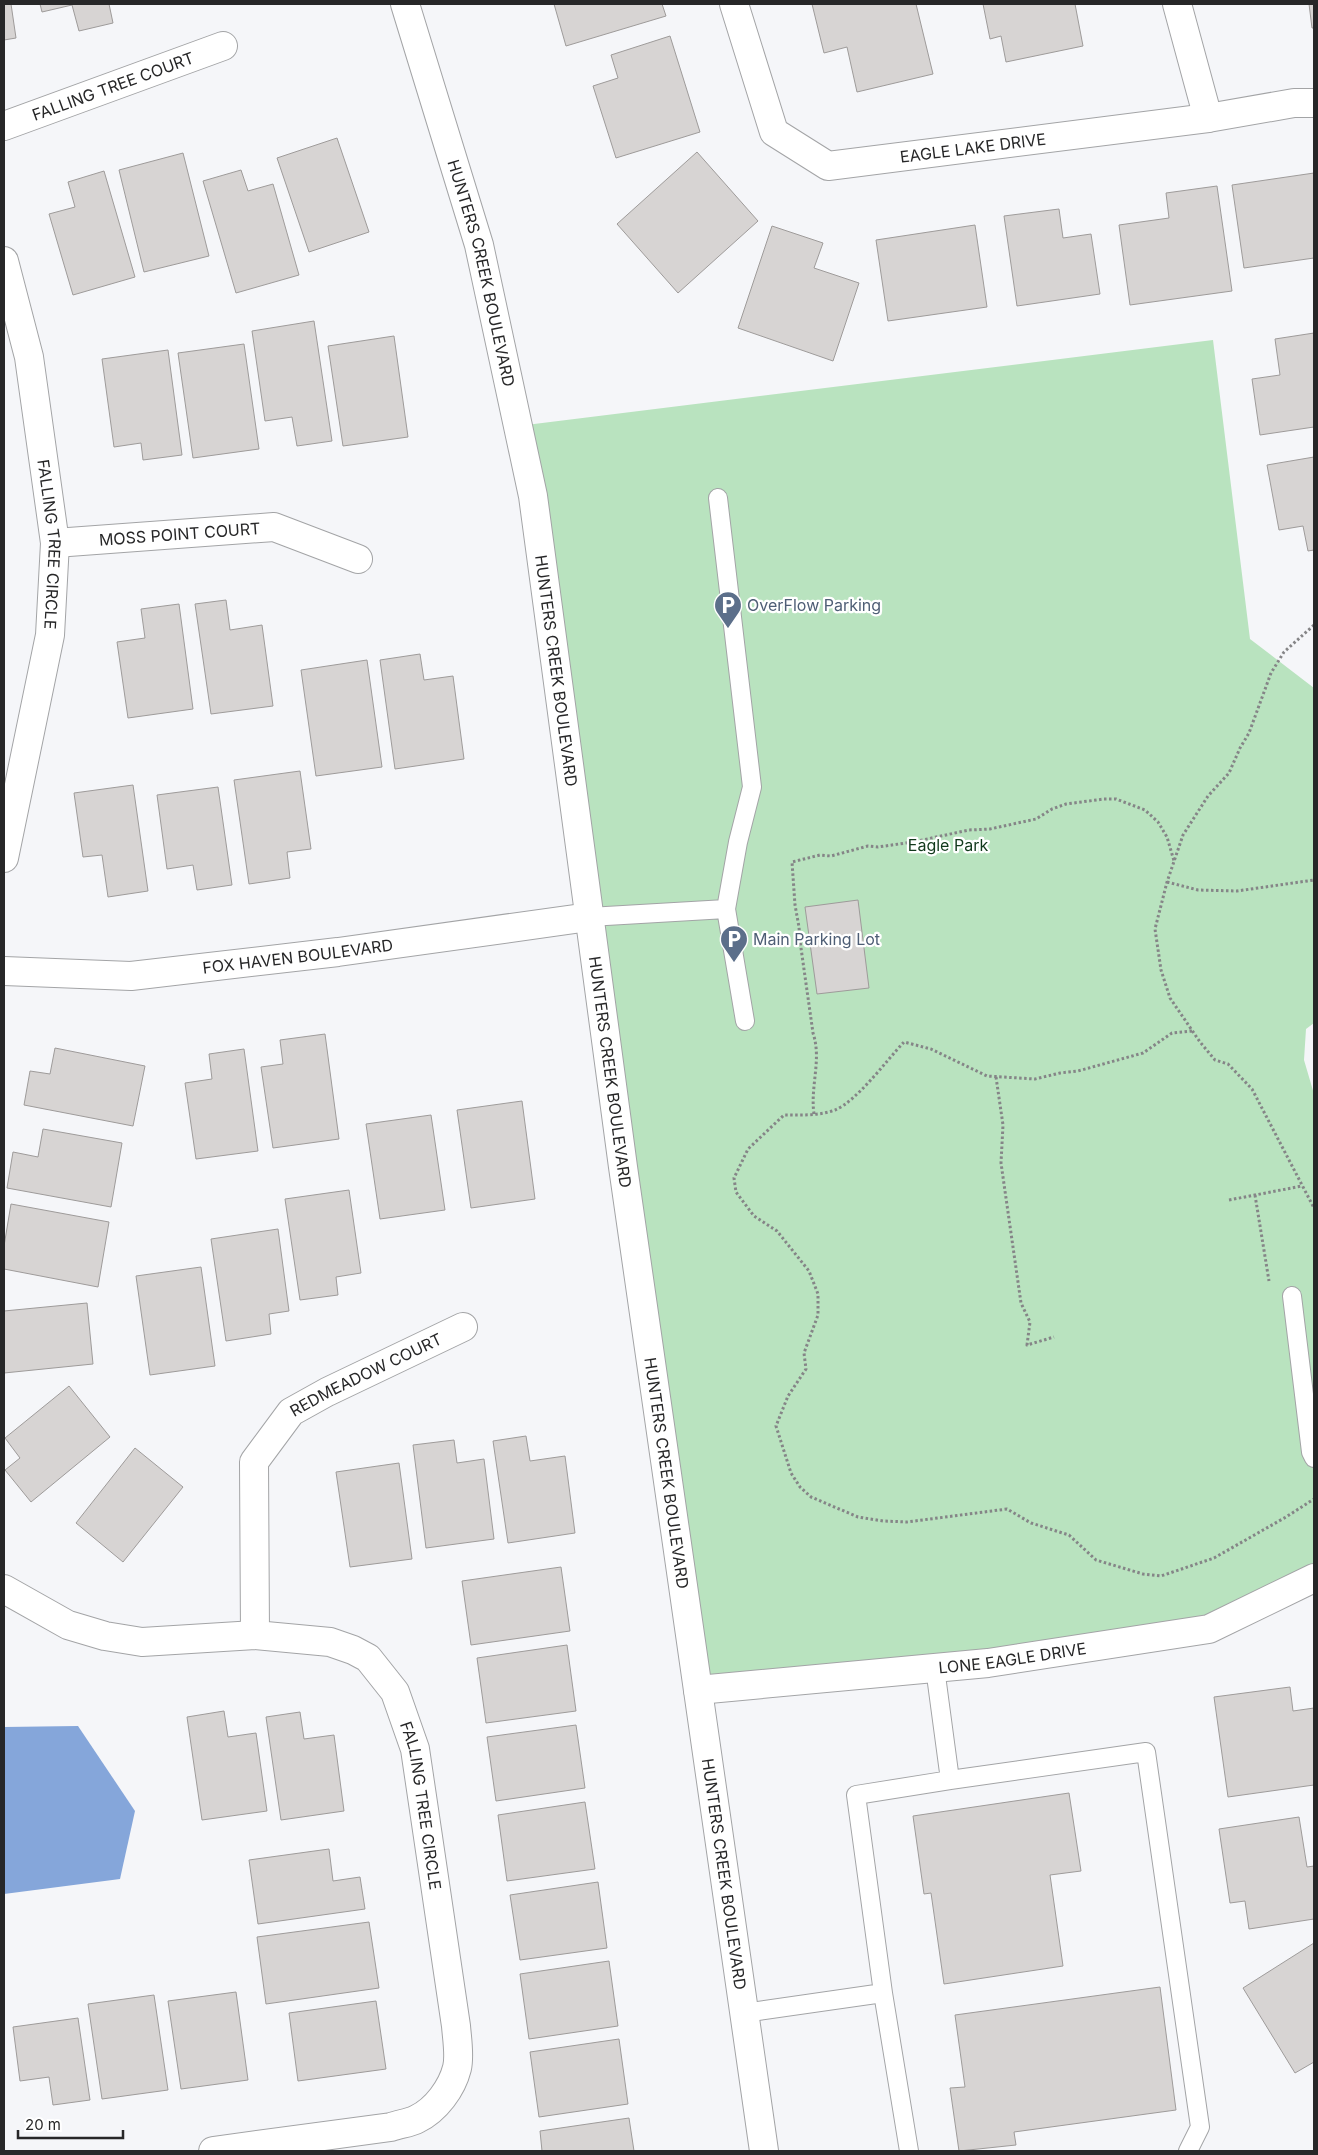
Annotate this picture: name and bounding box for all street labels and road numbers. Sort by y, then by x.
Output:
street label: FALLING TREE COURT [29,48,197,125]
street label: EAGLE LAKE DRIVE [899,129,1047,167]
street label: HUNTERS CREEK BOULEVARD [443,157,519,389]
street label: FALLING TREE CIRCLE [33,458,65,630]
street label: MOSS POINT COURT [98,518,261,550]
street label: HUNTERS CREEK BOULEVARD [531,554,582,788]
street label: FOX HAVEN BOULEVARD [201,934,394,978]
street label: HUNTERS CREEK BOULEVARD [585,955,636,1189]
street label: REDMEADOW COURT [286,1329,445,1421]
street label: HUNTERS CREEK BOULEVARD [640,1356,693,1590]
street label: LONE EAGLE DRIVE [938,1638,1088,1678]
street label: FALLING TREE CIRCLE [396,1719,446,1891]
street label: HUNTERS CREEK BOULEVARD [698,1757,751,1991]

